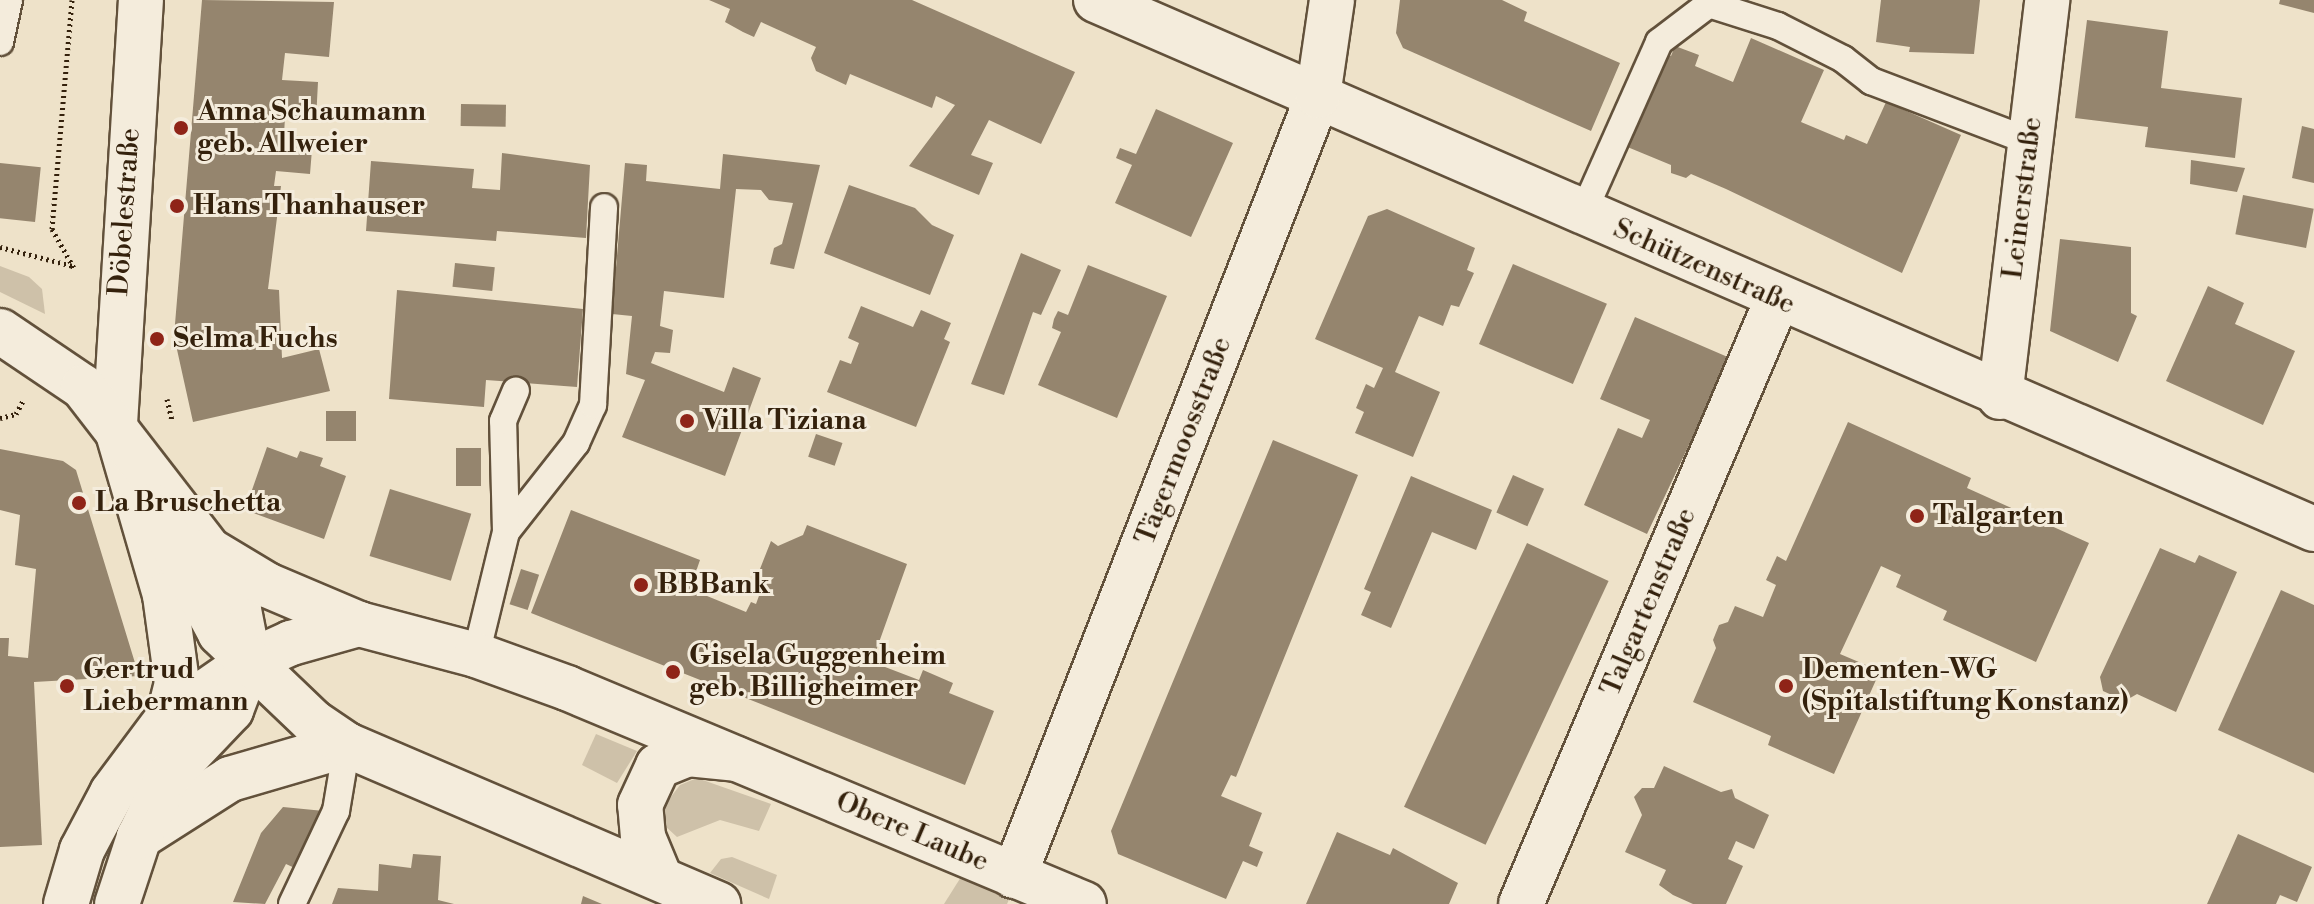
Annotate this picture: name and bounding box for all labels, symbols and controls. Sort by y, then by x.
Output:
place label: Anna Schaumann geb. Allweier [197,95,426,161]
street label: Leinerstraße [1996,115,2050,281]
marker: Anna Schaumann geb. Allweier [172,119,190,137]
street label: Döbelestraße [102,127,148,297]
place label: Hans Thanhauser [193,189,425,223]
marker: Hans Thanhauser [168,197,186,215]
street label: Schützenstraße [1608,212,1800,322]
place label: Selma Fuchs [173,322,338,356]
marker: Selma Fuchs [148,330,166,348]
street label: Tägermoosstraße [1129,332,1239,550]
place label: Villa Tiziana [703,404,867,438]
marker: Villa Tiziana [678,412,696,430]
place label: La Bruschetta [95,486,281,520]
marker: La Bruschetta [70,494,88,512]
place label: Talgarten [1933,499,2064,533]
street label: Talgartenstraße [1594,503,1704,701]
marker: Talgarten [1908,507,1926,525]
place label: BBBank [657,568,770,602]
marker: BBBank [632,576,650,594]
place label: Gisela Guggenheim geb. Billigheimer [689,639,946,705]
place label: Gertrud Liebermann [83,653,248,719]
place label: Dementen-WG (Spitalstiftung Konstanz) [1802,653,2128,719]
marker: Gisela Guggenheim geb. Billigheimer [664,663,682,681]
marker: Gertrud Liebermann [58,677,76,695]
marker: Dementen-WG (Spitalstiftung Konstanz) [1777,677,1795,695]
street label: Obere Laube [831,785,993,879]

